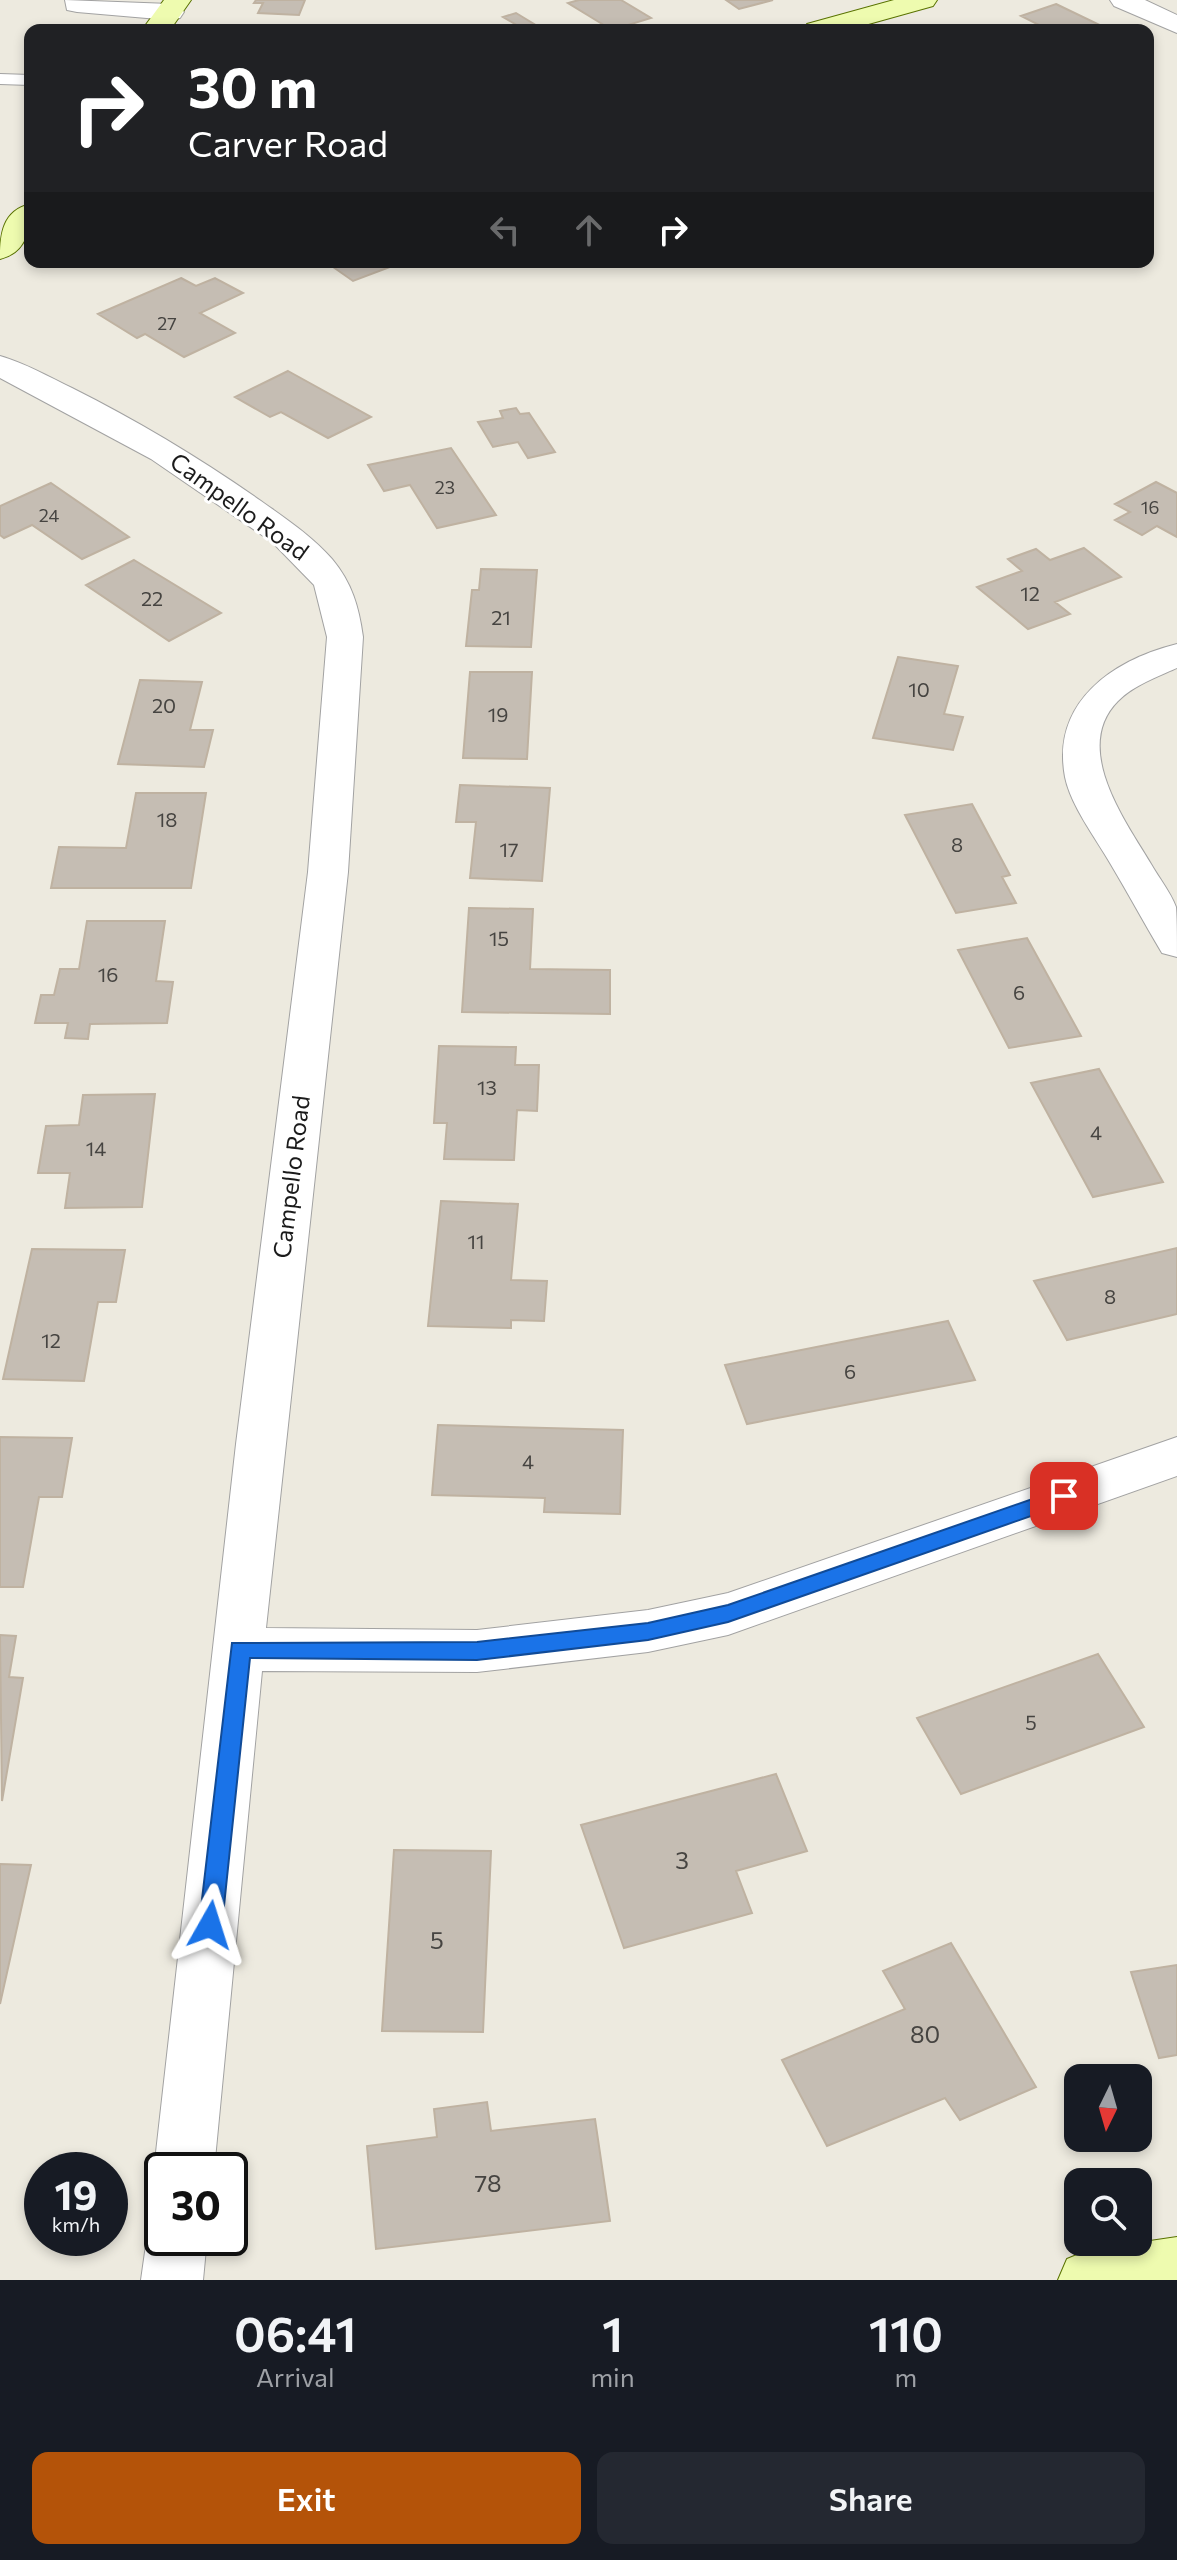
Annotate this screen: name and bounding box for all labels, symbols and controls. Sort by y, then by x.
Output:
text: 30 m [188,51,317,120]
icon: right [56,56,160,160]
text: Carver Road [188,120,388,164]
icon: left [483,208,527,252]
icon: ahead [567,208,611,252]
icon: right [651,208,695,252]
house number: 27 [157,312,177,334]
street label: Campello Road [165,446,315,566]
house number: 23 [435,476,455,498]
house number: 16 [1141,496,1159,518]
house number: 24 [39,504,59,526]
house number: 12 [1020,581,1040,605]
house number: 22 [141,586,163,610]
house number: 21 [491,605,511,629]
house number: 10 [908,677,930,701]
house number: 20 [152,693,176,717]
house number: 19 [488,702,508,726]
house number: 18 [157,807,177,831]
house number: 8 [951,832,963,856]
house number: 17 [499,837,519,861]
house number: 15 [489,926,509,950]
house number: 16 [98,962,118,986]
house number: 6 [1013,980,1025,1004]
house number: 13 [477,1075,497,1099]
street label: Campello Road [266,1094,315,1260]
house number: 4 [1090,1120,1102,1144]
house number: 14 [86,1136,106,1160]
house number: 11 [467,1229,485,1253]
house number: 8 [1104,1284,1116,1308]
house number: 12 [41,1328,61,1352]
house number: 6 [844,1359,856,1383]
house number: 4 [522,1449,534,1473]
pin [1030,1462,1098,1530]
icon: arrive [1042,1474,1086,1518]
house number: 5 [1025,1710,1037,1734]
house number: 3 [675,1845,689,1874]
position arrow [168,1883,252,1967]
house number: 5 [430,1925,444,1954]
house number: 80 [910,2019,940,2048]
north arrow [1064,2064,1152,2152]
map controls [1064,2064,1152,2256]
speed limit sign: 30 [144,2152,248,2256]
house number: 78 [474,2168,502,2197]
button: search [1064,2168,1152,2256]
text: 19 [55,2169,97,2218]
text: km/h [52,2212,100,2236]
text: 06:41 [234,2303,356,2362]
text: 1 [602,2303,623,2362]
text: 110 [869,2303,943,2362]
text: Arrival [256,2361,335,2392]
text: min [590,2361,635,2392]
text: m [895,2361,917,2392]
button: Exit [32,2452,581,2544]
button: Share [597,2452,1145,2544]

